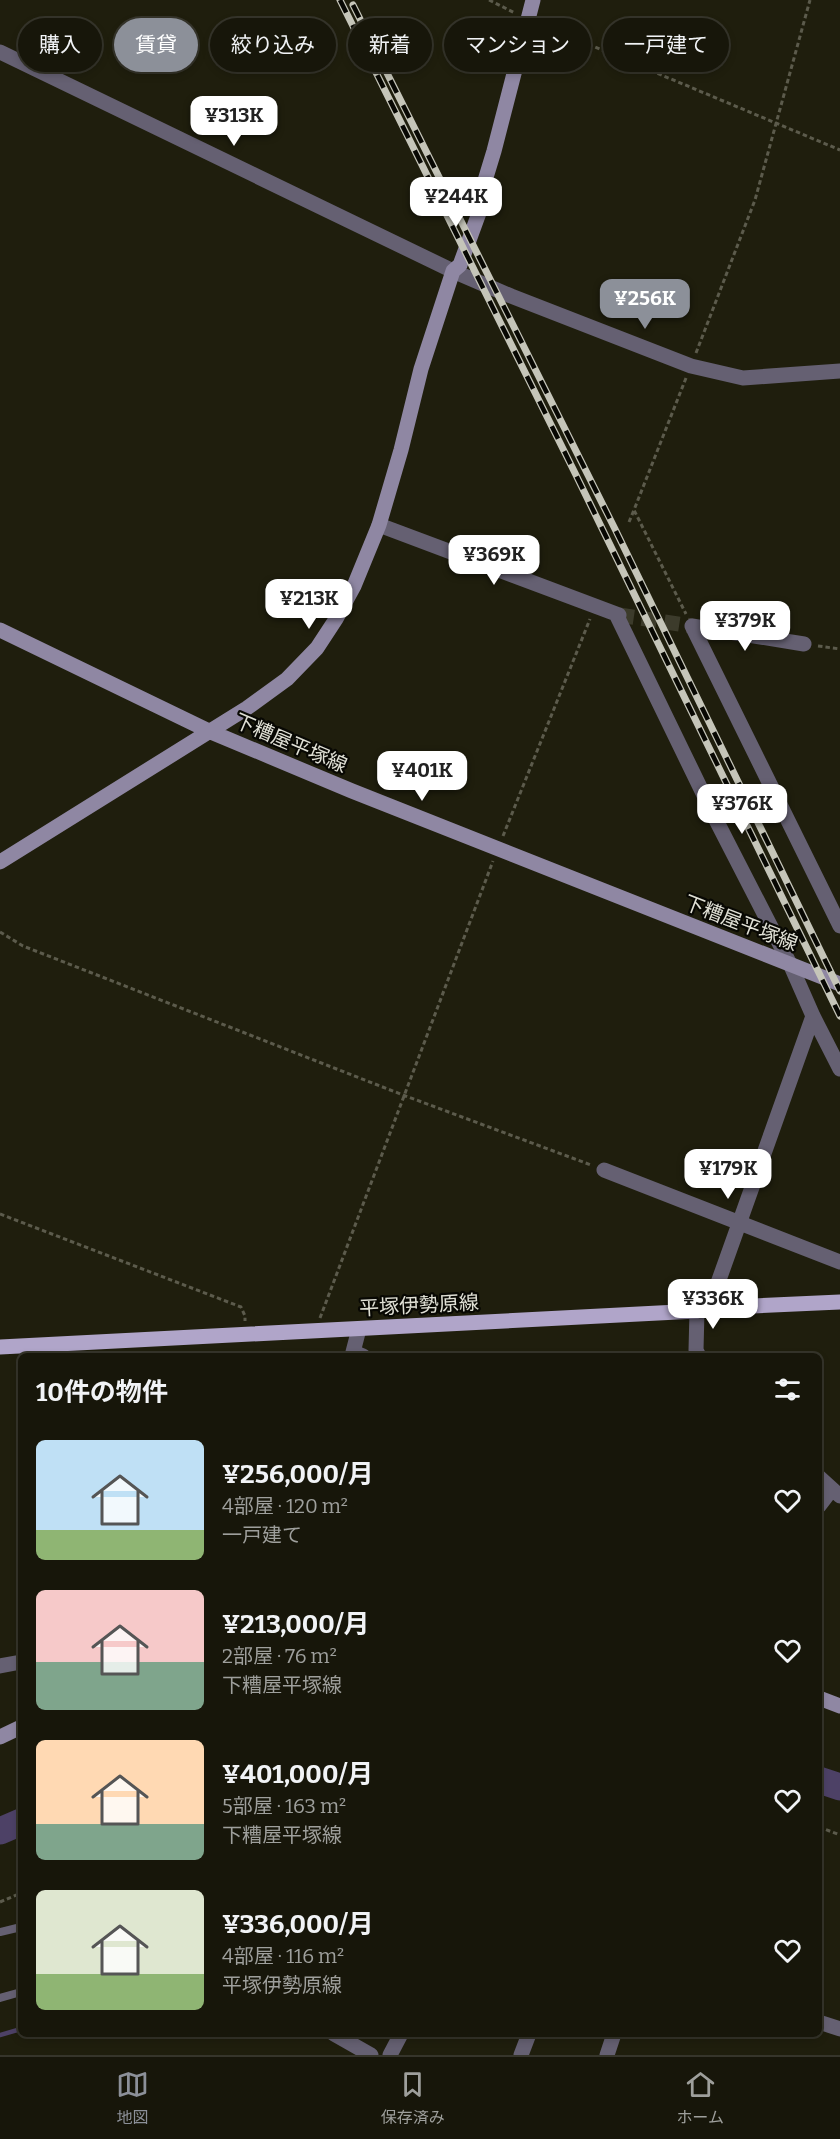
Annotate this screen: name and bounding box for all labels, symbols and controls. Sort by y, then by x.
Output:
chip: 購入 [18,18,102,72]
chip: 賃貸 [114,18,198,72]
chip: 絞り込み [210,18,336,72]
chip: 新着 [348,18,432,72]
chip: マンション [444,18,591,72]
chip: 一戸建て [603,18,729,72]
pin: ¥313K [192,96,276,147]
text: ¥313K [204,103,264,127]
pin: ¥244K [414,177,498,228]
text: ¥244K [424,184,488,208]
pin: ¥256K [603,279,687,330]
text: ¥256K [614,286,676,310]
pin: ¥369K [452,535,536,586]
text: ¥369K [463,542,525,566]
pin: ¥213K [267,579,351,630]
text: ¥213K [279,586,339,610]
pin: ¥379K [703,601,787,652]
text: ¥379K [714,608,776,632]
street label: 下糟屋平塚線 [231,709,351,777]
pin: ¥401K [380,751,464,802]
text: ¥401K [391,758,453,782]
pin: ¥376K [700,784,784,835]
text: ¥376K [711,791,773,815]
street label: 下糟屋平塚線 [681,890,801,956]
pin: ¥179K [686,1149,770,1200]
text: ¥179K [698,1156,758,1180]
pin: ¥336K [671,1279,755,1330]
text: ¥336K [682,1286,744,1310]
street label: 平塚伊勢原線 [358,1290,480,1320]
icon: filters [771,1373,804,1406]
text: 10件の物件 [36,1377,168,1408]
text: ¥256,000/月 [222,1459,374,1490]
icon: home [84,1464,156,1536]
icon: heart [771,1484,804,1517]
text: 4部屋 · 120 m² [222,1494,348,1518]
text: 一戸建て [222,1523,302,1547]
text: ¥213,000/月 [222,1609,370,1640]
icon: home [84,1614,156,1686]
icon: heart [771,1634,804,1667]
text: 2部屋 · 76 m² [222,1644,337,1668]
text: 下糟屋平塚線 [222,1673,342,1697]
text: ¥401,000/月 [222,1759,373,1790]
icon: home [84,1764,156,1836]
icon: heart [771,1784,804,1817]
text: 5部屋 · 163 m² [222,1794,346,1818]
text: 下糟屋平塚線 [222,1823,342,1847]
text: ¥336,000/月 [222,1909,374,1940]
icon: home [84,1914,156,1986]
icon: heart [771,1934,804,1967]
text: 4部屋 · 116 m² [222,1944,344,1968]
text: 平塚伊勢原線 [222,1973,342,1997]
tab: 地図 [116,2068,149,2128]
tab: 保存済み [381,2068,445,2128]
tab: ホーム [677,2068,724,2128]

